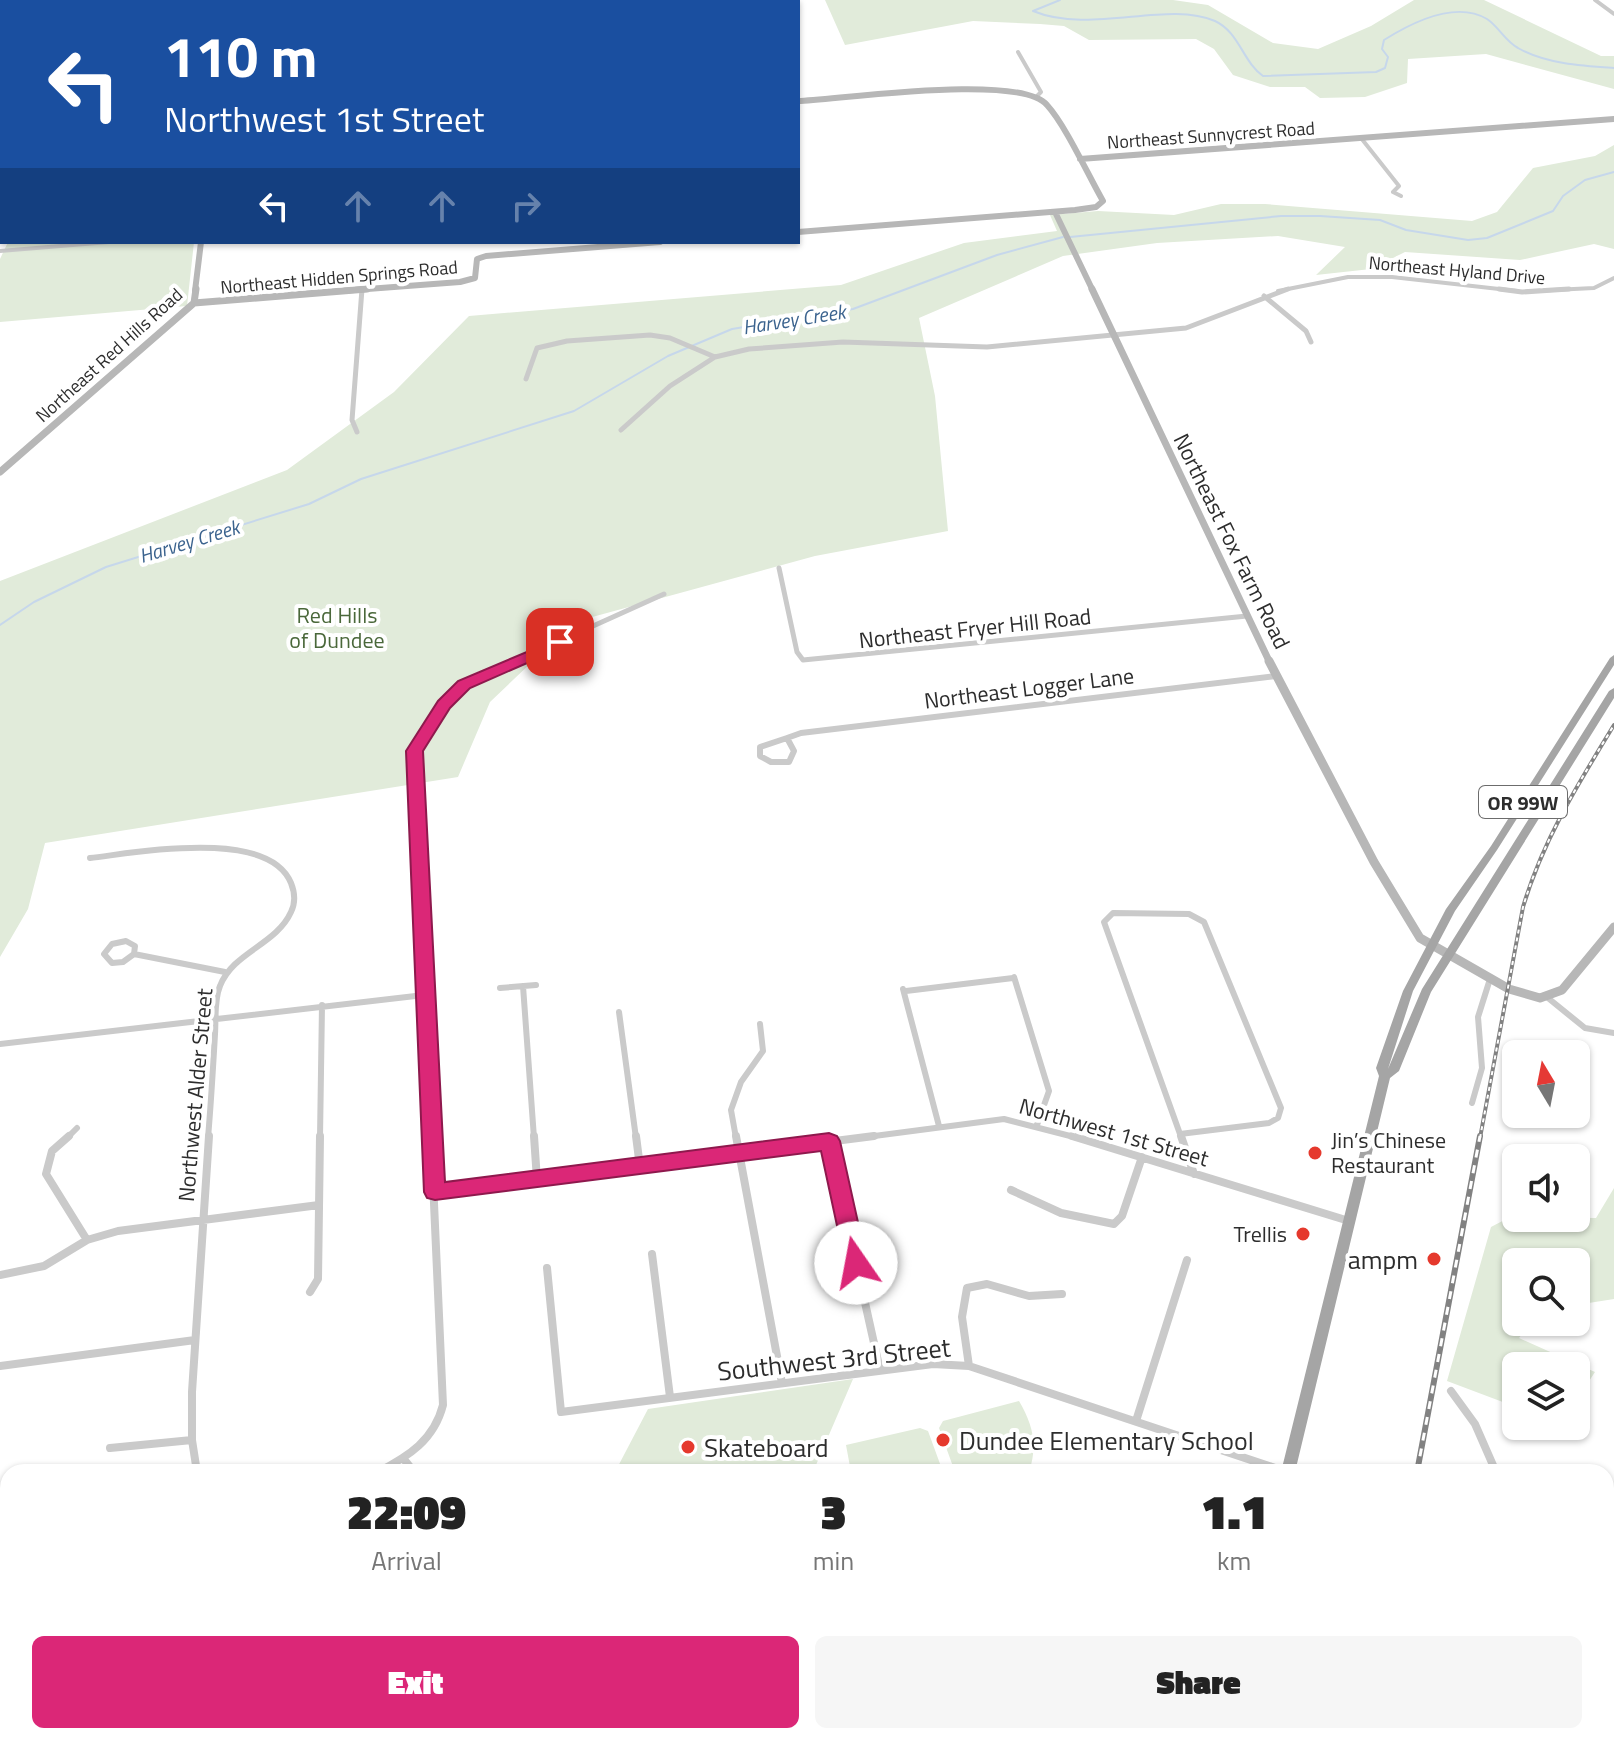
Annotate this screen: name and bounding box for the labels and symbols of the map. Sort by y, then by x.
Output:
street label: Northeast Sunnycrest Road [1106,114,1316,156]
street label: Northeast Hyland Drive [1368,249,1546,291]
street label: Northeast Hidden Springs Road [219,253,459,301]
street label: Northeast Red Hills Road [29,281,189,429]
water label: Harvey Creek [740,295,850,342]
street label: Northeast Fox Farm Road [1165,427,1299,655]
water label: Harvey Creek [135,510,245,571]
park label: Red Hills of Dundee [289,598,385,657]
street label: Northeast Fryer Hill Road [857,599,1093,657]
pin [526,608,594,676]
street label: Northeast Logger Lane [922,658,1136,718]
road number: OR 99W [1479,786,1567,818]
street label: Northwest Alder Street [169,987,221,1203]
north arrow [1502,1040,1590,1128]
street label: Northwest 1st Street [1015,1089,1213,1175]
place label: Jin’s Chinese Restaurant [1331,1123,1446,1182]
marker: Jin’s Chinese Restaurant [1306,1144,1324,1162]
place label: Trellis [1234,1217,1287,1251]
position arrow [814,1221,898,1305]
marker: Trellis [1294,1225,1312,1243]
place label: ampm [1348,1240,1418,1279]
marker: ampm [1425,1250,1443,1268]
street label: Southwest 3rd Street [716,1327,952,1391]
place label: Dundee Elementary School [959,1421,1254,1460]
place label: Skateboard [704,1428,829,1467]
marker: Dundee Elementary School [934,1431,952,1449]
marker: Skateboard [679,1438,697,1456]

